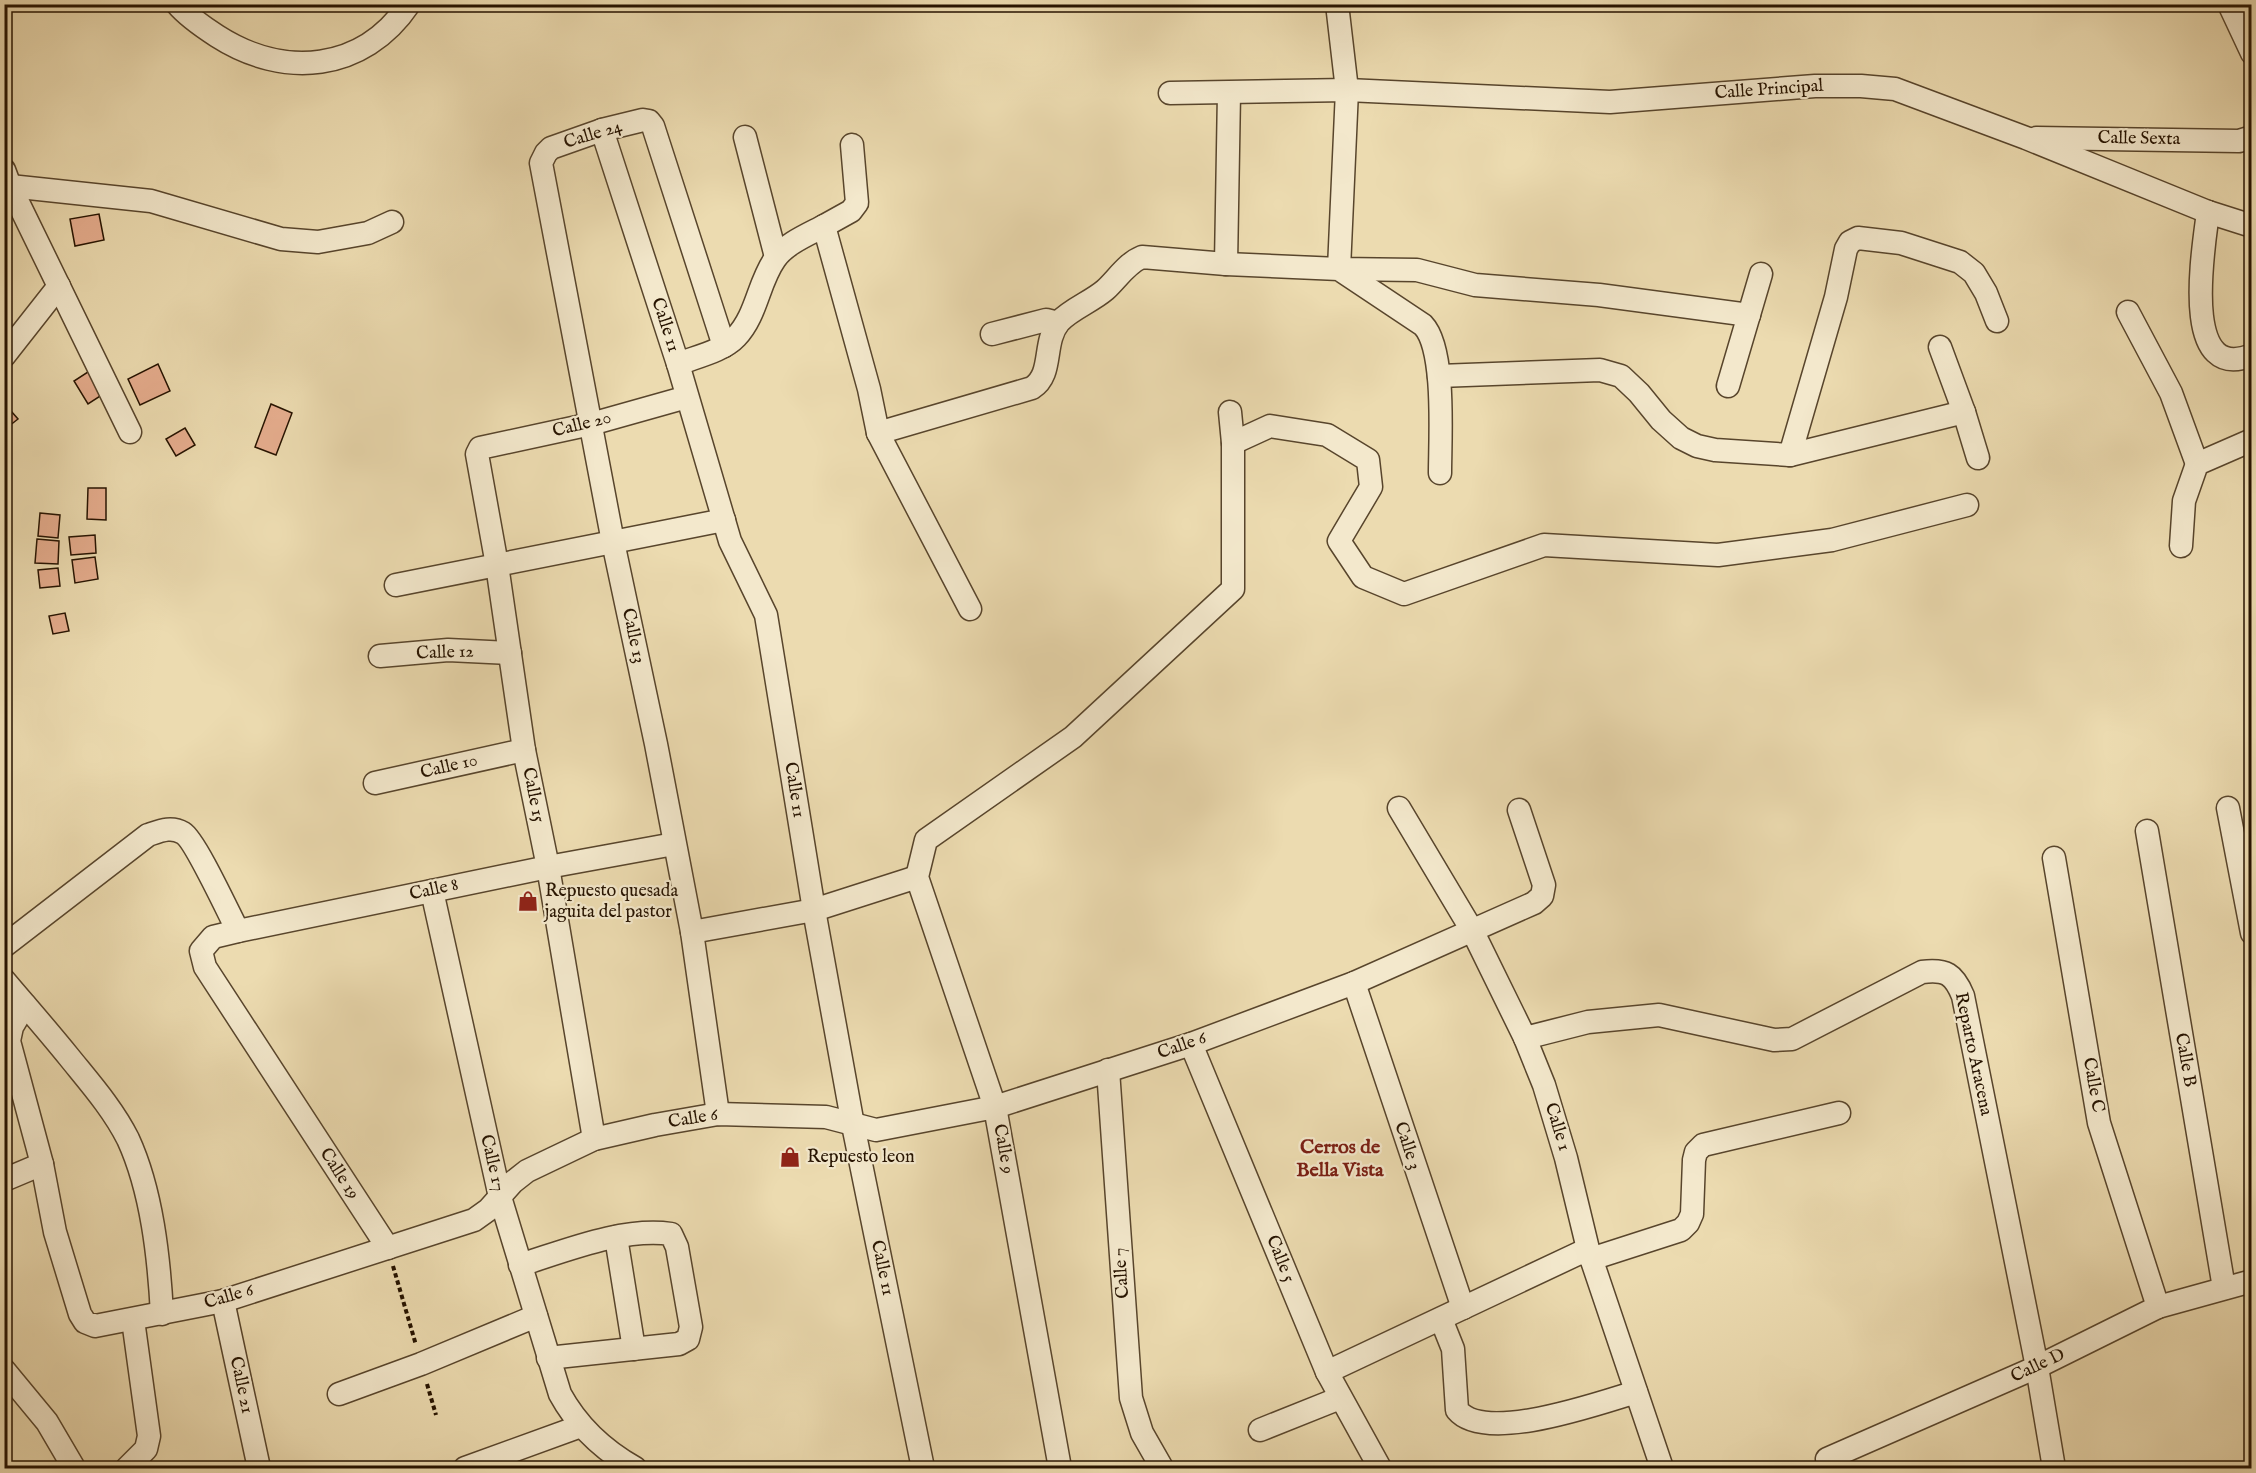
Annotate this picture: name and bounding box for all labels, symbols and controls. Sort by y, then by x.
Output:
street label: Calle Principal [1714,75,1824,105]
street label: Calle 24 [561,115,625,155]
street label: Calle Sexta [2097,127,2181,151]
street label: Calle 11 [645,295,685,355]
street label: Calle 20 [550,407,614,443]
street label: Calle 13 [616,606,650,666]
street label: Calle 12 [416,640,474,666]
street label: Calle 10 [418,749,480,785]
street label: Calle 11 [778,761,810,819]
street label: Calle 15 [516,765,550,825]
street label: Calle 8 [407,874,461,906]
place label: Repuesto quesada jaguita del pastor [543,880,678,924]
shop icon: Repuesto quesada jaguita del pastor [516,889,540,913]
street label: Reparto Aracena [1949,990,1997,1118]
street label: Calle 6 [1155,1027,1210,1065]
street label: Calle B [2169,1031,2201,1089]
street label: Calle C [2077,1056,2109,1114]
street label: Calle 1 [1539,1100,1575,1154]
street label: Calle 6 [666,1104,720,1134]
street label: Calle 3 [1388,1119,1426,1173]
street label: Calle 9 [987,1122,1019,1176]
street label: Calle 17 [474,1132,510,1194]
district label: Cerros de Bella Vista [1296,1135,1384,1183]
street label: Calle 19 [314,1144,364,1204]
shop icon: Repuesto leon [778,1145,802,1169]
place label: Repuesto leon [807,1146,915,1169]
street label: Calle 5 [1260,1232,1300,1287]
street label: Calle 11 [865,1238,899,1298]
street label: Calle 7 [1109,1247,1135,1299]
street label: Calle 6 [202,1279,257,1315]
street label: Calle D [2007,1344,2069,1388]
street label: Calle 21 [224,1354,258,1416]

